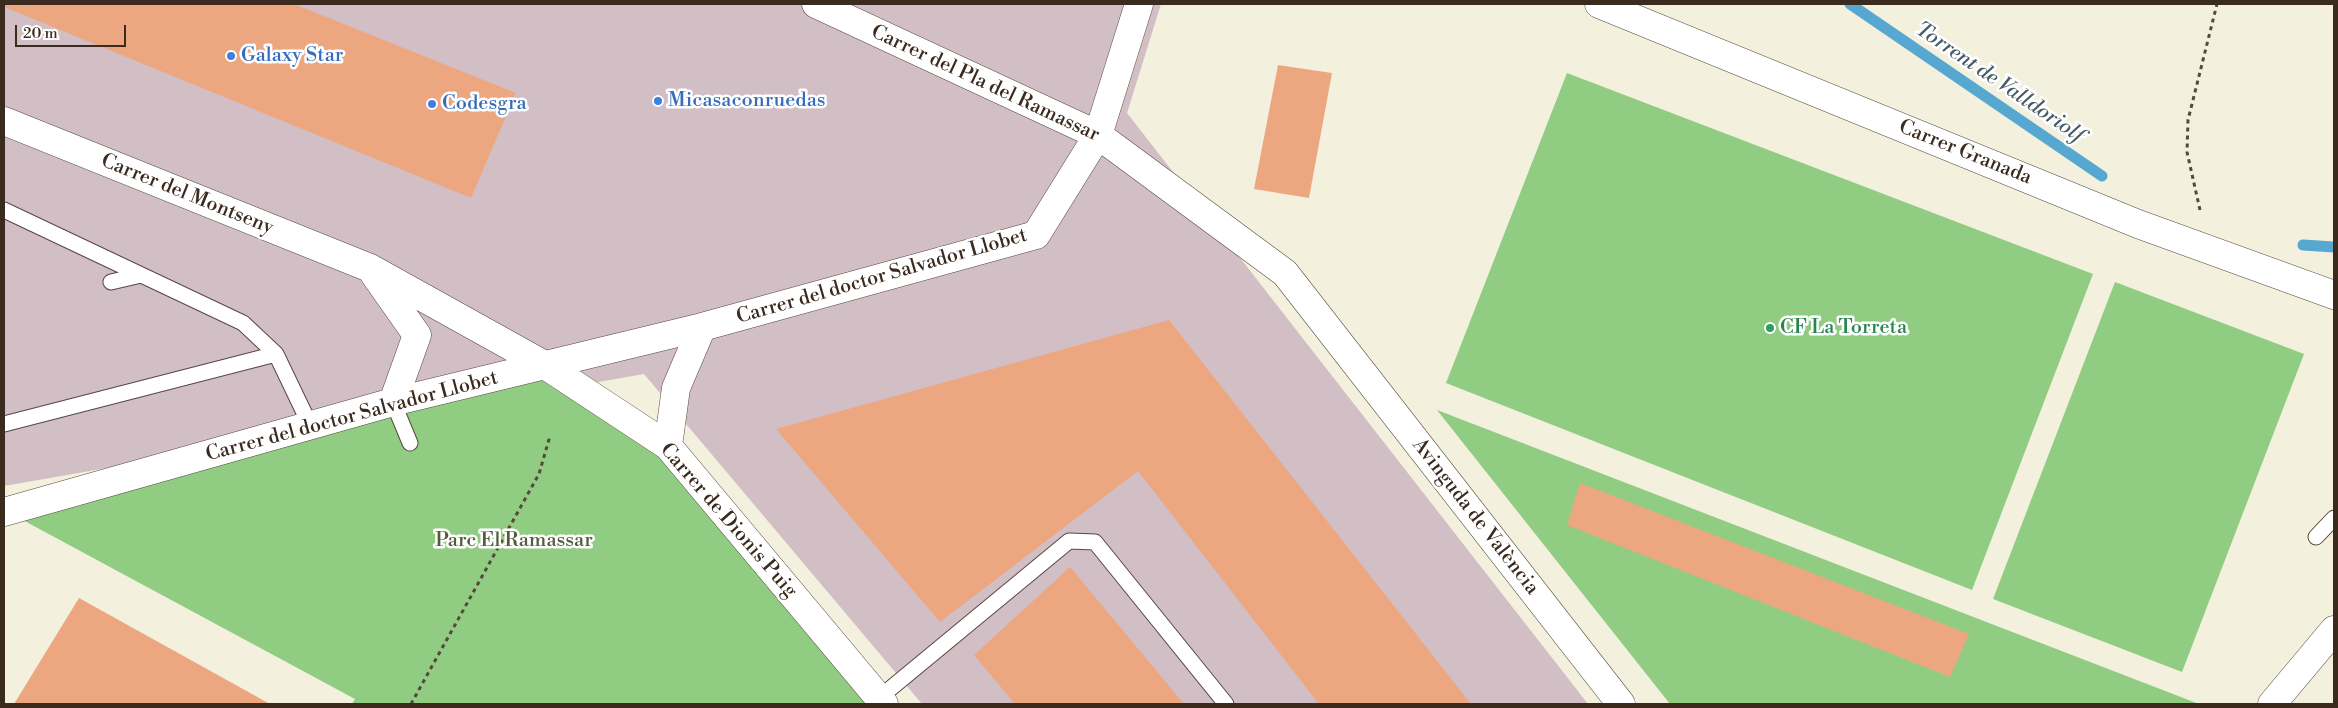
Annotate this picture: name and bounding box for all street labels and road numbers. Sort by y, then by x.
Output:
street label: Carrer del Pla del Ramassar [867,20,1103,148]
street label: Carrer Granada [1895,115,2035,191]
street label: Carrer del Montseny [97,149,277,241]
street label: Carrer del doctor Salvador Llobet [734,224,1030,330]
street label: Carrer del doctor Salvador Llobet [203,366,501,468]
street label: Avinguda de València [1407,434,1543,600]
street label: Carrer de Dionis Puig [654,439,802,603]

